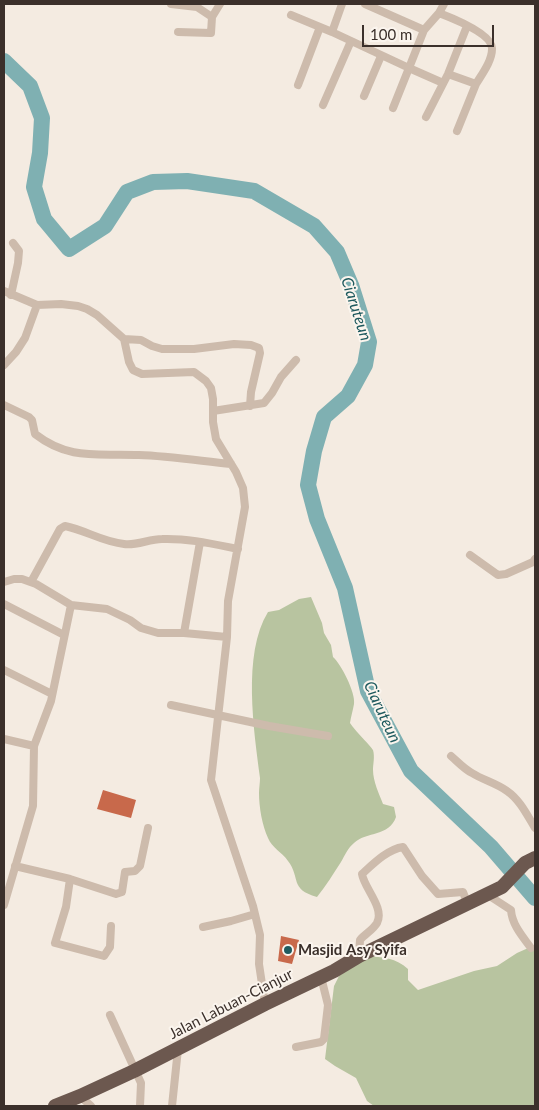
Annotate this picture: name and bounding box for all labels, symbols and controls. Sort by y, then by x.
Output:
scale bar [364,15,496,47]
text: 100 m [370,25,412,43]
water label: Ciaruteun [337,275,375,343]
water label: Ciaruteun [359,678,405,746]
place label: Masjid Asy Syifa [298,941,407,959]
marker: Masjid Asy Syifa [282,944,294,956]
street label: Jalan Labuan-Cianjur [166,965,296,1043]

